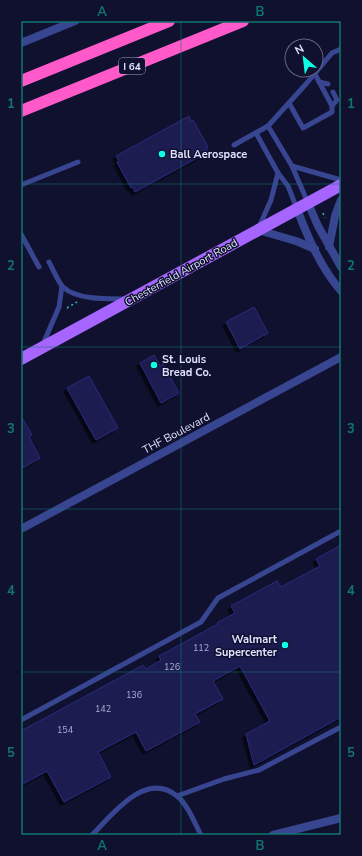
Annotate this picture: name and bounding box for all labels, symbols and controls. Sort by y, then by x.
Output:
text: A [97,3,107,21]
text: B [256,3,265,21]
north arrow [284,38,324,78]
text: N [292,41,307,58]
road number: I 64 [119,58,145,74]
text: 1 [7,95,15,113]
text: 1 [347,95,355,113]
place label: Ball Aerospace [170,147,247,162]
marker: Ball Aerospace [157,149,167,159]
street label: Chesterfield Airport Road [122,235,240,310]
text: 2 [7,257,15,275]
text: 2 [347,257,355,275]
place label: St. Louis Bread Co. [162,352,212,380]
marker: St. Louis Bread Co. [149,360,159,370]
street label: THF Boulevard [140,409,213,457]
text: 3 [7,420,15,438]
text: 3 [347,420,355,438]
text: 4 [7,582,15,600]
text: 4 [347,582,355,600]
place label: Walmart Supercenter [215,632,278,660]
marker: Walmart Supercenter [280,640,290,650]
house number: 112 [193,642,209,654]
house number: 126 [164,661,180,673]
house number: 136 [126,689,142,701]
house number: 142 [95,703,111,715]
house number: 154 [57,724,74,736]
text: 5 [7,744,15,762]
text: 5 [347,744,355,762]
text: A [97,837,107,855]
text: B [256,837,265,855]

